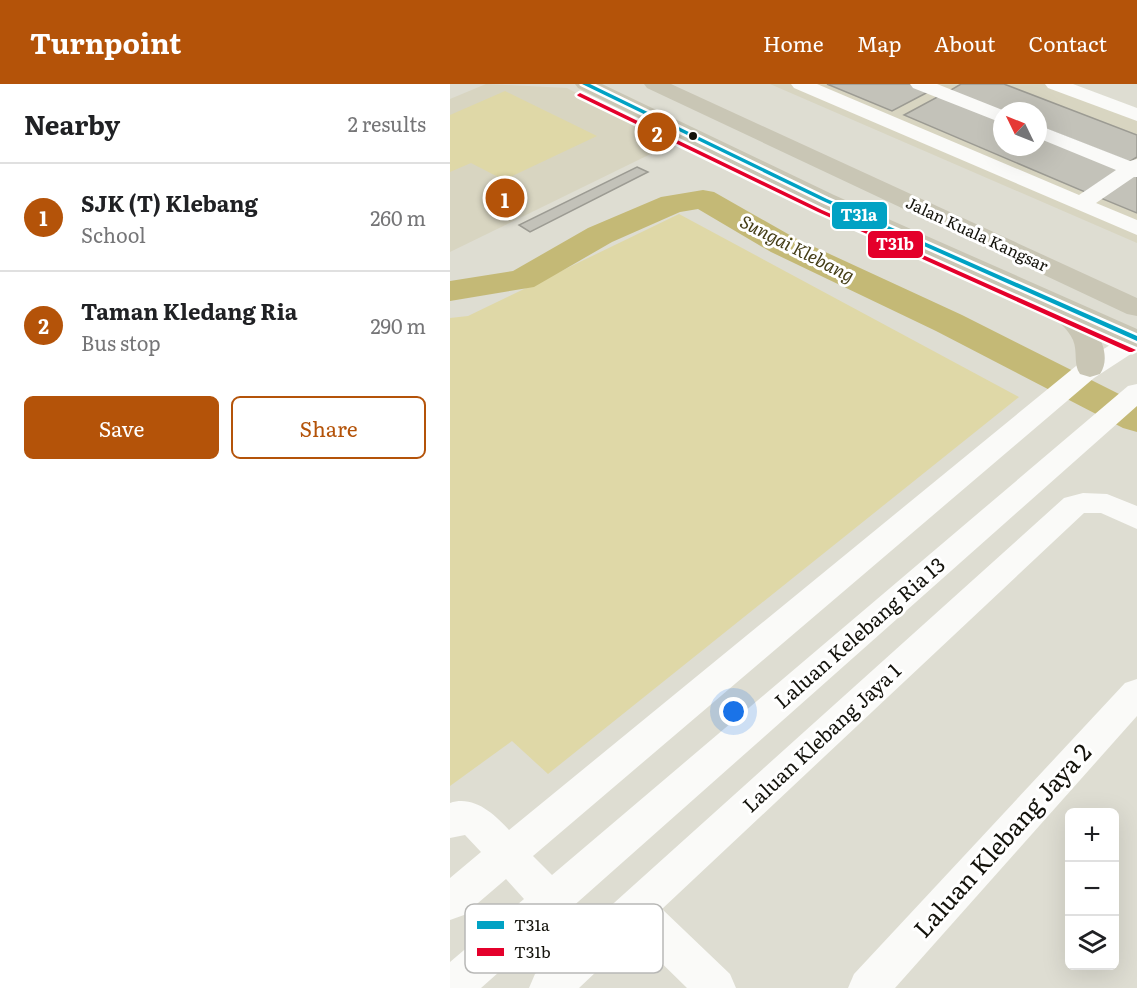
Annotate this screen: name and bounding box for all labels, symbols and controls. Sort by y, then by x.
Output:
text: Turnpoint [30,21,181,63]
text: Home [763,27,824,58]
text: Map [857,27,901,58]
text: About [934,27,996,58]
text: Contact [1029,27,1107,58]
north arrow [993,102,1047,156]
text: Nearby [24,104,120,143]
text: 2 results [348,108,426,138]
pin: 2 [638,110,676,154]
unlabelled marker [687,130,699,142]
pin: 1 [486,176,524,220]
text: SJK (T) Klebang [81,186,258,219]
street label: Jalan Kuala Kangsar [902,190,1053,277]
line badge: T31a [831,201,888,230]
text: 1 [39,202,48,232]
text: 260 m [370,202,426,232]
text: T31a [841,202,878,226]
water label: Sungai Klebang [736,207,860,288]
text: School [81,219,146,249]
line badge: T31b [867,230,924,259]
text: T31b [876,231,914,255]
text: Taman Kledang Ria [81,294,297,327]
text: 2 [38,310,49,340]
text: 290 m [370,310,426,340]
text: Bus stop [81,327,161,357]
button: Save [24,396,219,459]
button: Share [231,396,426,459]
street label: Laluan Kelebang Ria 13 [767,549,951,714]
street label: Laluan Klebang Jaya 1 [735,655,907,818]
your location [719,697,748,726]
street label: Laluan Klebang Jaya 2 [904,734,1098,944]
map controls [1065,808,1119,970]
button: + [1065,808,1119,862]
button: − [1065,862,1119,916]
legend [465,904,663,973]
text: T31a [514,912,550,936]
button: layers [1065,916,1119,970]
text: T31b [514,939,551,963]

